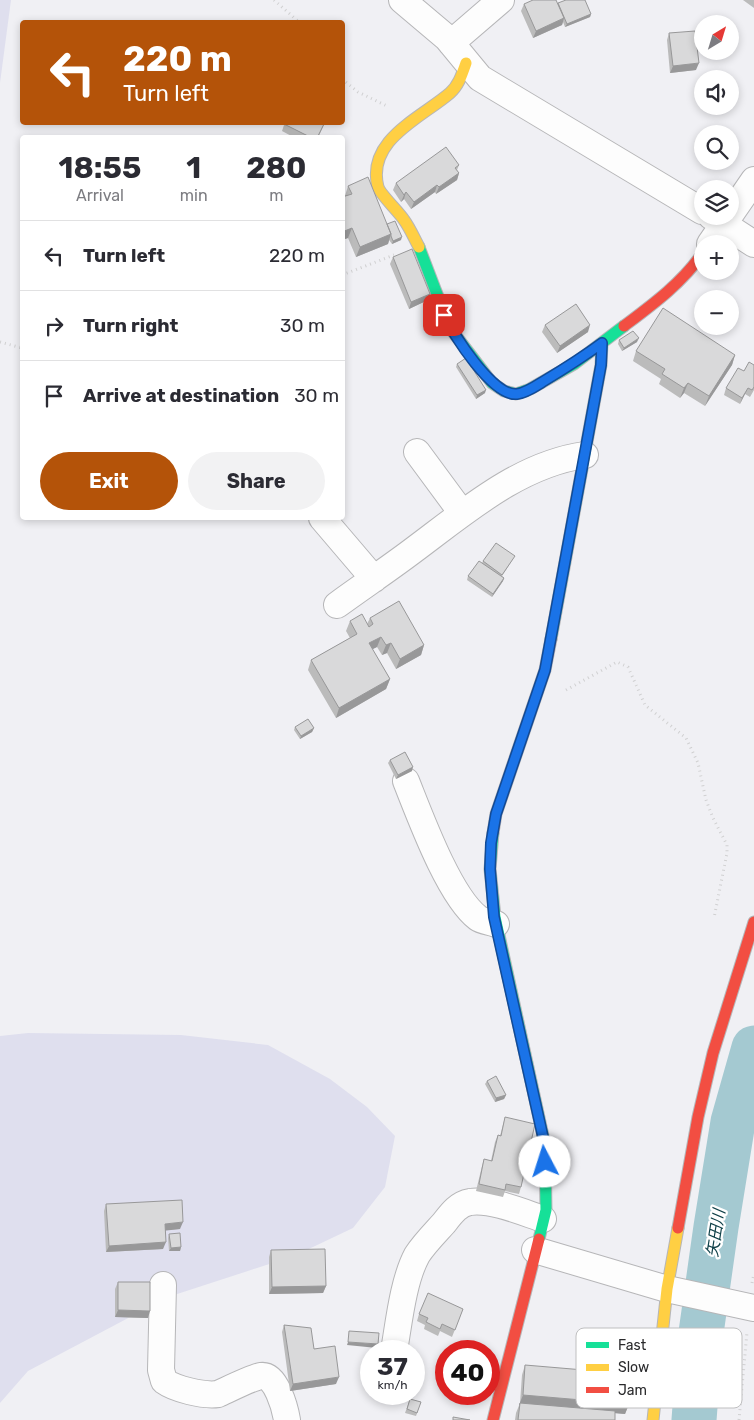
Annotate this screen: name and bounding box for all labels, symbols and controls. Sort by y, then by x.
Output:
north arrow [694,15,739,60]
map controls [694,15,739,335]
text: 220 m [123,38,232,80]
icon: left [40,40,105,105]
button: sound [694,70,739,115]
text: Turn left [123,80,209,107]
button: search [694,125,739,170]
text: 18:55 [59,150,141,186]
text: 1 [186,150,201,186]
text: 280 [246,150,306,186]
button: layers [694,180,739,225]
text: Arrival [76,186,124,205]
text: min [180,186,208,205]
text: m [269,186,283,205]
button: + [694,235,739,280]
icon: left [40,242,68,270]
text: Turn left [83,244,165,267]
text: 220 m [269,244,325,267]
button: − [694,290,739,335]
pin [423,294,465,336]
icon: arrive [430,301,458,329]
icon: right [40,312,68,340]
text: Turn right [83,314,178,337]
text: 30 m [280,314,325,337]
icon: arrive [40,382,68,410]
text: Arrive at destination [83,384,279,407]
text: 30 m [294,384,339,407]
button: Exit [40,452,178,510]
button: Share [188,452,325,510]
position arrow [518,1135,570,1187]
water label: 矢田川 [702,1206,729,1258]
legend [576,1328,742,1408]
text: Fast [618,1337,647,1354]
speed limit sign: 40 [435,1340,500,1405]
text: 37 [377,1352,408,1381]
text: Slow [618,1359,649,1376]
text: km/h [378,1378,407,1392]
text: Jam [618,1382,647,1399]

